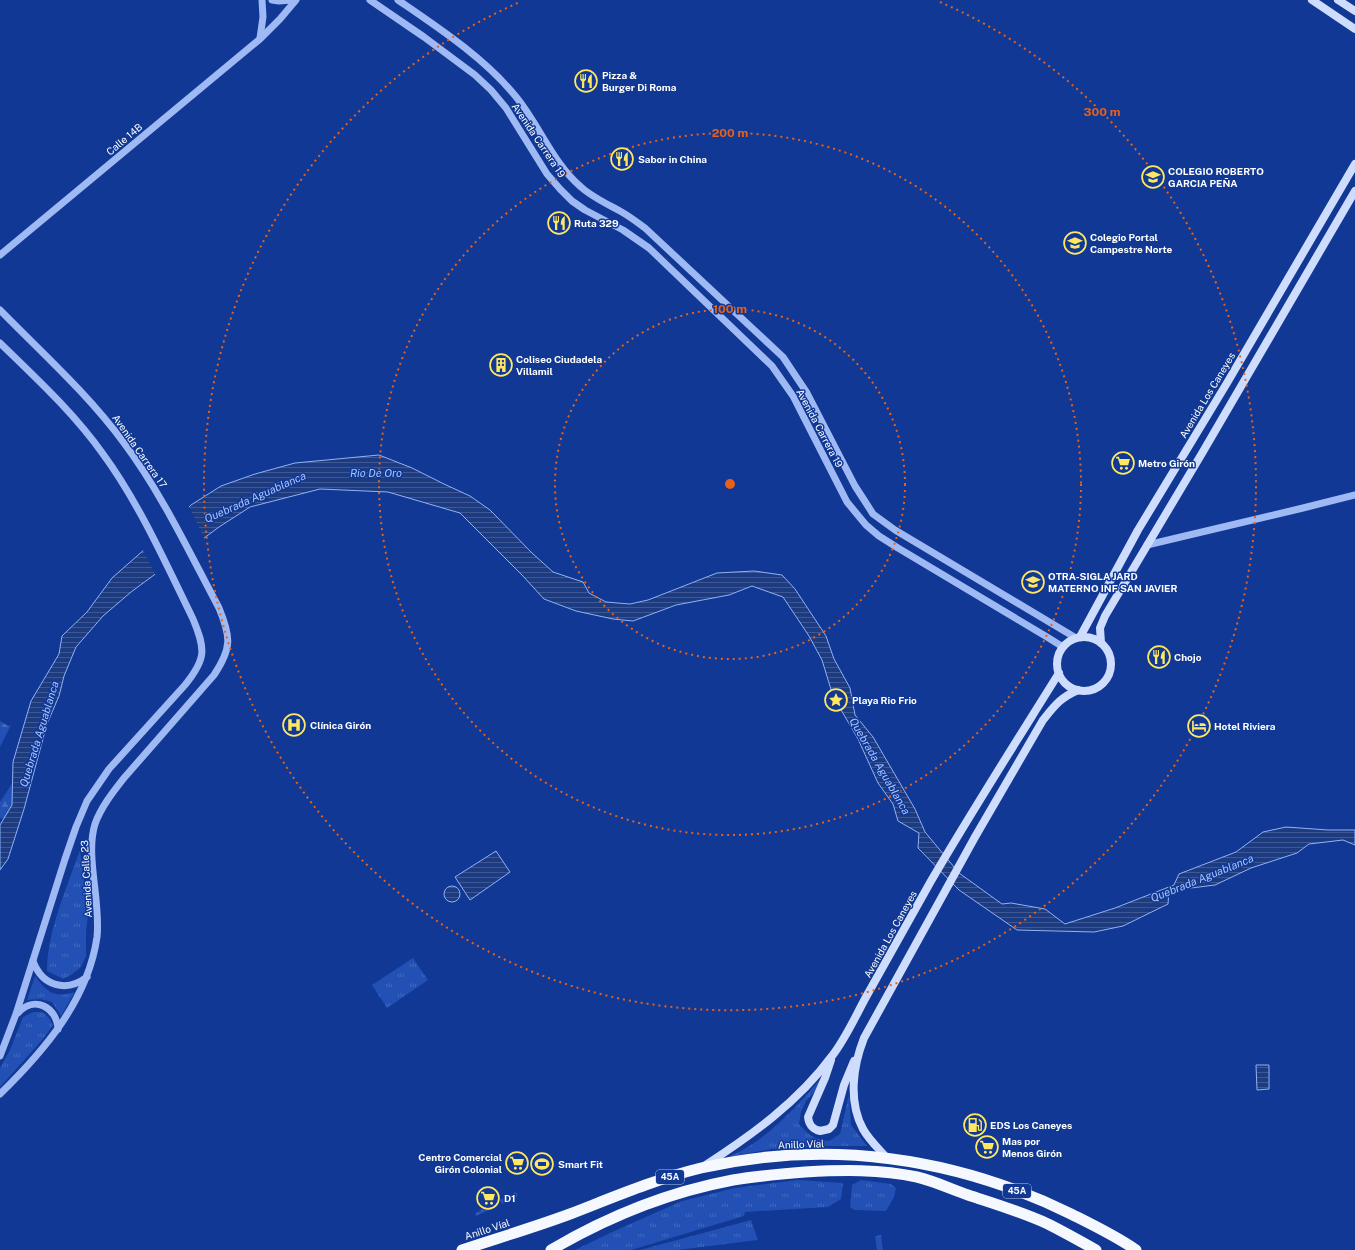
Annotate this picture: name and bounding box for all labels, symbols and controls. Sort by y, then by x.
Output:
restaurant icon: Pizza & Burger Di Roma [573,68,599,94]
place label: Pizza & Burger Di Roma [602,69,677,93]
street label: Avenida Carrera 19 [510,101,568,179]
text: 300 m [1084,105,1121,119]
street label: Calle 14B [104,120,145,157]
text: 200 m [712,126,748,140]
restaurant icon: Sabor in China [609,146,635,172]
place label: Sabor in China [638,153,707,165]
school or university icon: COLEGIO ROBERTO GARCIA PEÑA [1140,164,1166,190]
place label: COLEGIO ROBERTO GARCIA PEÑA [1168,165,1264,189]
restaurant icon: Ruta 329 [546,210,572,236]
place label: Ruta 329 [574,217,619,229]
school or university icon: Colegio Portal Campestre Norte [1062,230,1088,256]
place label: Colegio Portal Campestre Norte [1090,231,1172,255]
text: 100 m [713,302,747,316]
street label: Avenida Los Caneyes [1177,350,1237,440]
building icon: Coliseo Ciudadela Villamil [488,352,514,378]
place label: Coliseo Ciudadela Villamil [516,353,603,377]
street label: Avenida Carrera 19 [794,387,846,469]
street label: Avenida Carrera 17 [110,412,170,490]
supermarket icon: Metro Girón [1110,450,1136,476]
place label: Metro Girón [1138,457,1195,469]
water label: Rio De Oro [350,467,402,479]
water label: Quebrada Aguablanca [202,469,308,525]
centre of rings [723,477,737,491]
school or university icon: OTRA-SIGLA JARD MATERNO INF SAN JAVIER [1020,569,1046,595]
place label: OTRA-SIGLA JARD MATERNO INF SAN JAVIER [1048,570,1177,594]
restaurant icon: Chojo [1146,644,1172,670]
place label: Chojo [1174,651,1202,663]
water label: Quebrada Aguablanca [17,680,61,788]
place icon: Playa Rio Frio [823,687,849,713]
place label: Playa Rio Frio [852,694,917,706]
hospital icon: Clínica Girón [281,712,307,738]
hotel icon: Hotel Riviera [1186,713,1212,739]
water label: Quebrada Aguablanca [847,715,913,817]
place label: Clínica Girón [310,719,371,731]
place label: Hotel Riviera [1214,720,1276,732]
street label: Avenida Calle 23 [78,840,94,918]
water label: Quebrada Aguablanca [1149,852,1255,904]
street label: Avenida Los Caneyes [861,888,919,980]
fuel station icon: EDS Los Caneyes [962,1112,988,1138]
place label: EDS Los Caneyes [990,1119,1072,1131]
supermarket icon: Mas por Menos Girón [974,1134,1000,1160]
place label: Mas por Menos Girón [1002,1135,1062,1159]
street label: Anillo Víal [778,1137,824,1151]
supermarket icon: Centro Comercial Girón Colonial [504,1150,530,1176]
place label: Centro Comercial Girón Colonial [418,1151,502,1175]
sports icon: Smart Fit [529,1151,555,1177]
place label: Smart Fit [558,1158,603,1170]
road number: 45A [656,1170,684,1184]
road number: 45A [1003,1184,1031,1198]
supermarket icon: D1 [475,1185,501,1211]
place label: D1 [504,1192,515,1204]
street label: Anillo Víal [463,1216,511,1242]

